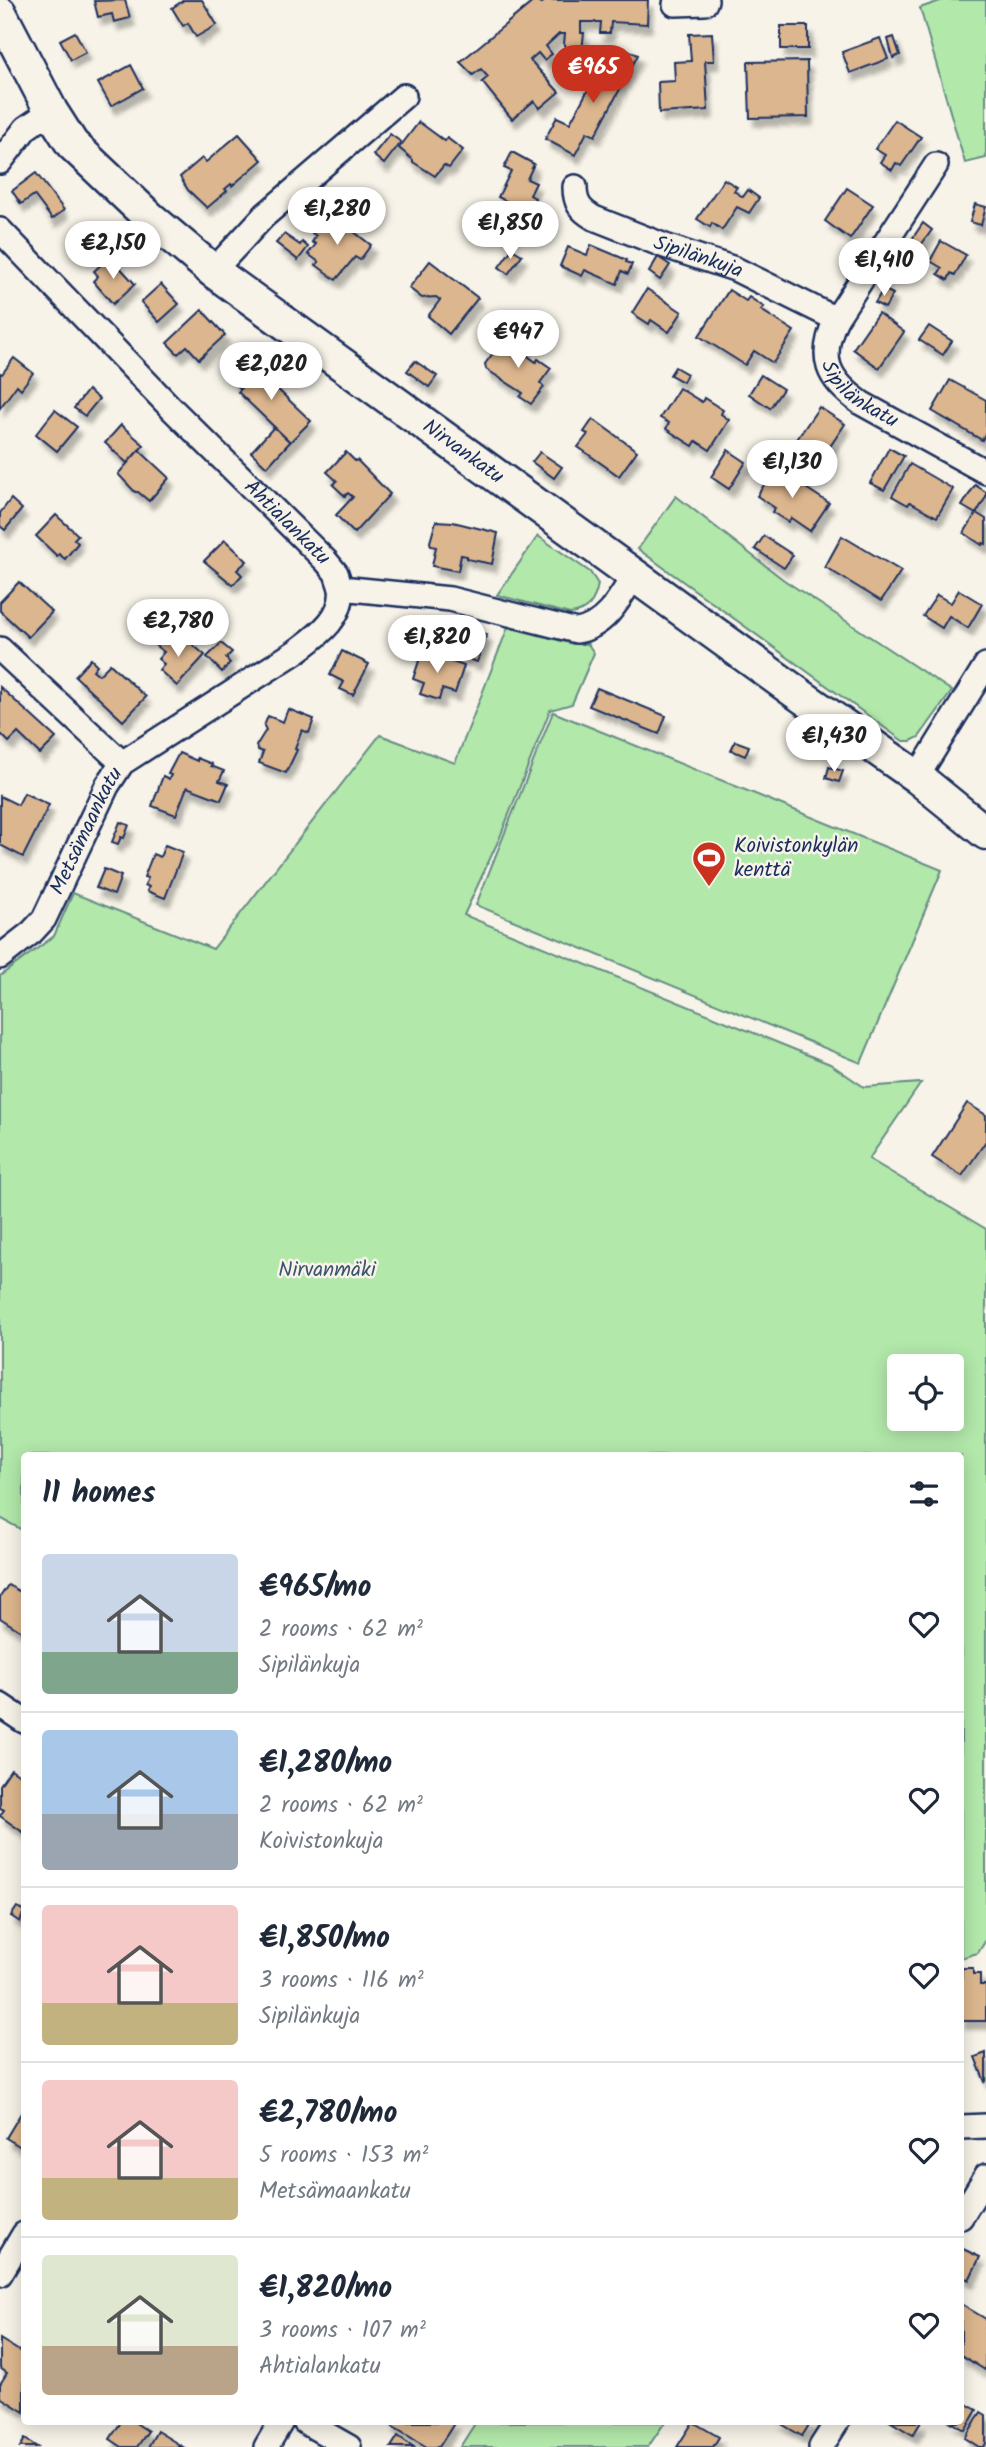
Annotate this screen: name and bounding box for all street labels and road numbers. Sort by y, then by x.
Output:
street label: Sipilänkuja [648,226,749,287]
street label: Sipilänkatu [812,356,905,437]
street label: Nirvankatu [415,411,511,493]
street label: Ahtialankatu [236,472,338,573]
street label: Metsämaankatu [41,760,132,900]

